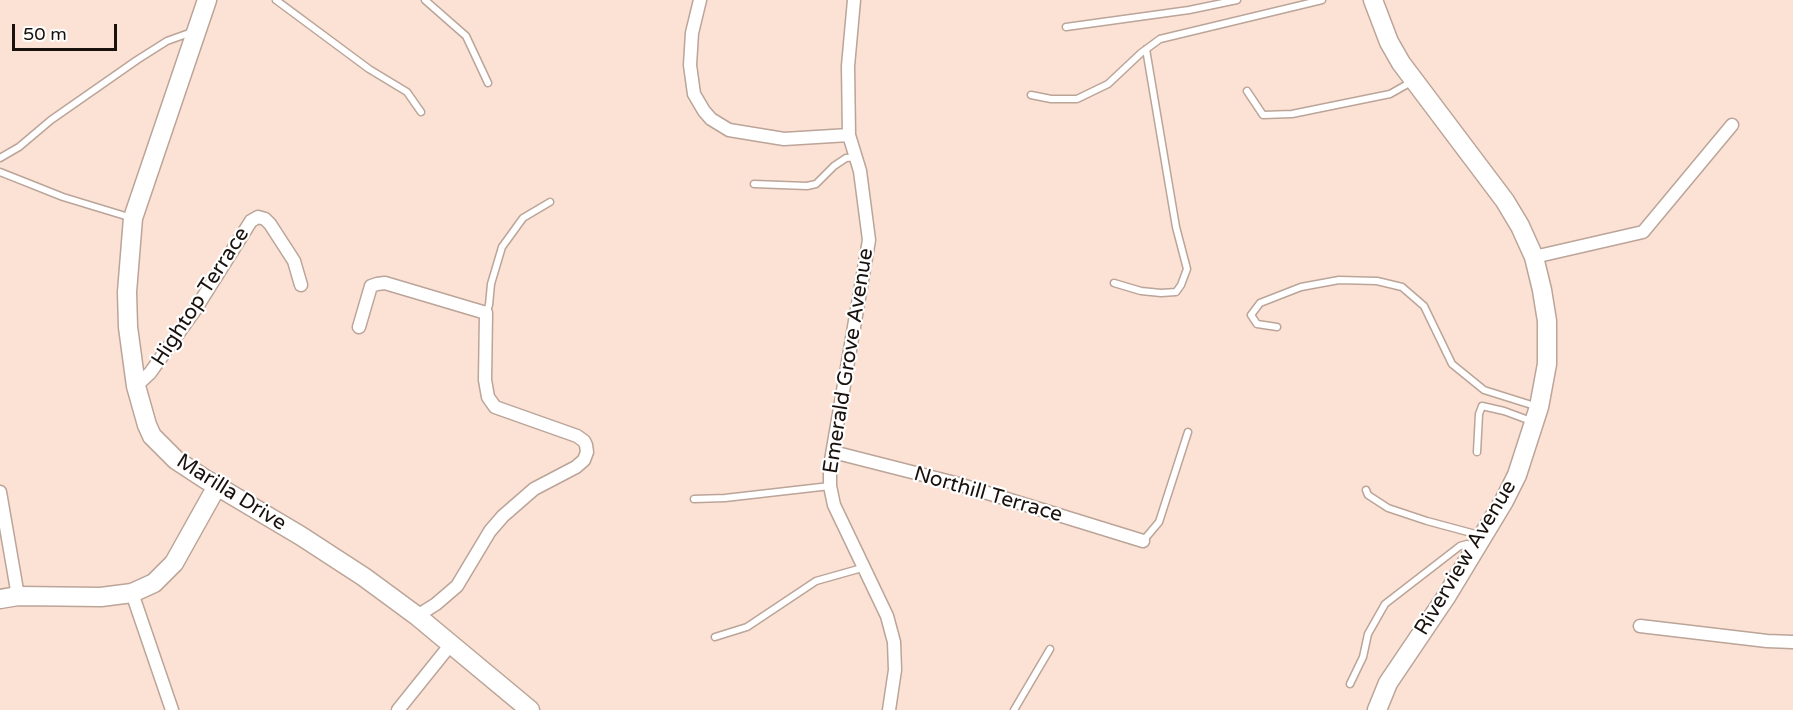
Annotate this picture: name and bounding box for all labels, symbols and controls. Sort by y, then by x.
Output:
scale bar [15,12,120,50]
text: 50 m [23,23,67,45]
street label: Hightop Terrace [147,223,255,371]
street label: Emerald Grove Avenue [819,246,879,476]
street label: Marilla Drive [171,449,291,537]
street label: Northill Terrace [911,462,1065,528]
street label: Riverview Avenue [1410,476,1522,640]

